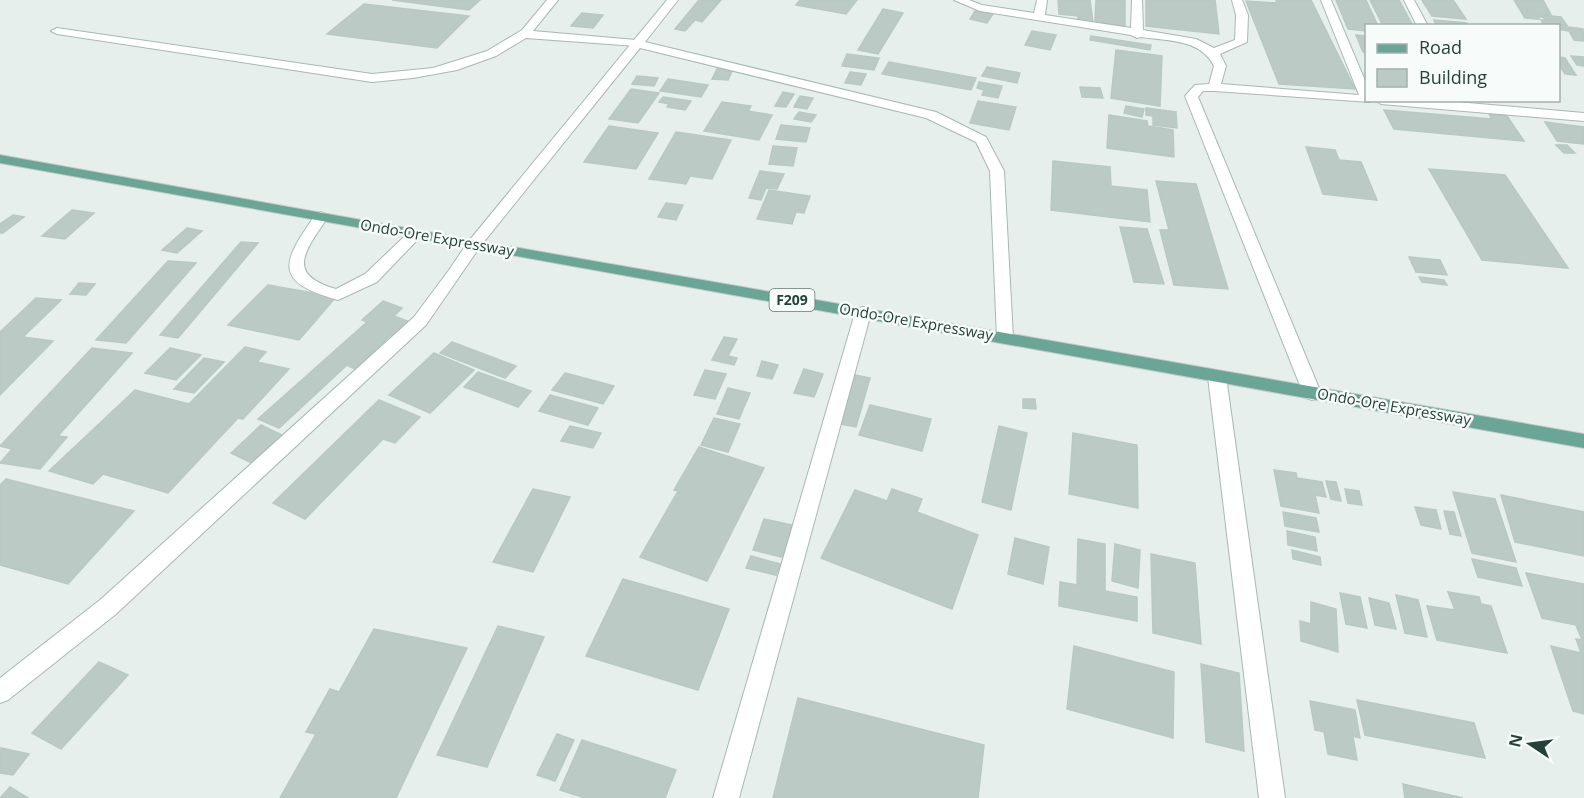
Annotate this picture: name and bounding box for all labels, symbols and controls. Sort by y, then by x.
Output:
legend [1365,24,1560,102]
text: Road [1419,35,1462,59]
text: Building [1419,65,1487,89]
street label: Ondo-Ore Expressway [359,214,516,260]
road number: F209 [770,289,814,311]
street label: Ondo-Ore Expressway [838,298,995,344]
street label: Ondo-Ore Expressway [1316,383,1473,429]
north arrow [1500,714,1560,774]
text: N [1503,732,1528,749]

